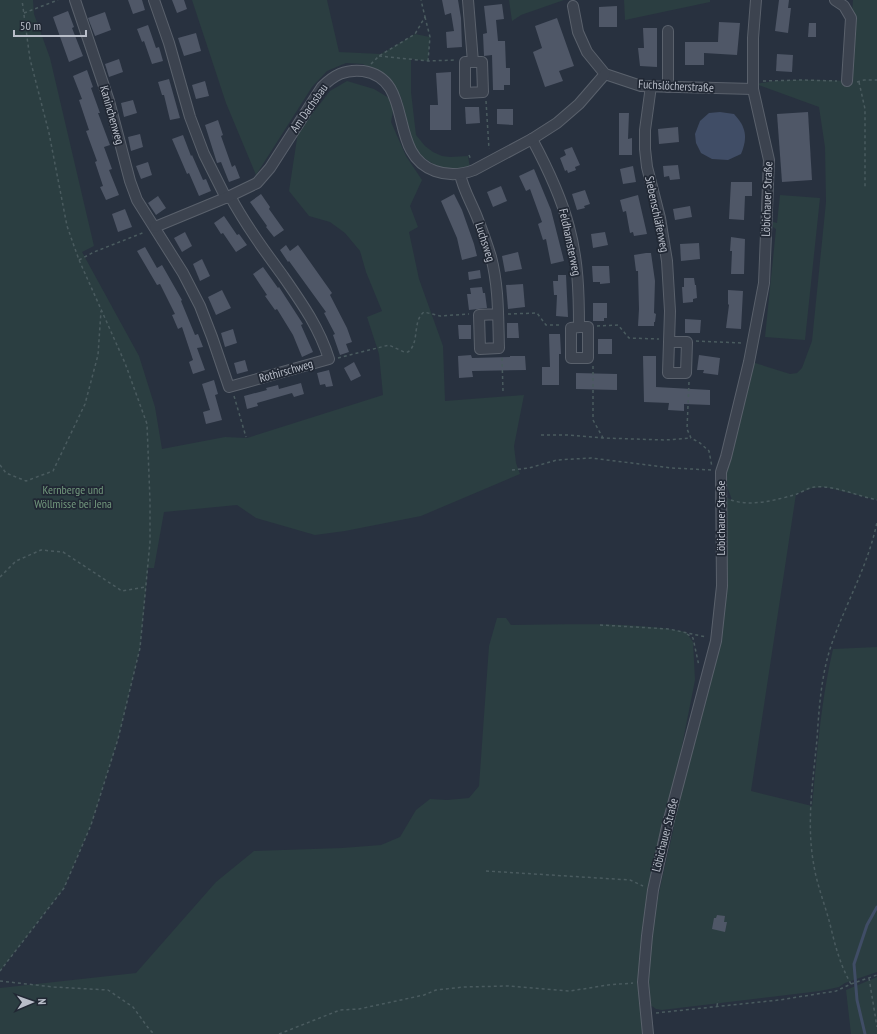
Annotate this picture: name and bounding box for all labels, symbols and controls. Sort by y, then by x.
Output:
scale bar [14,12,86,38]
text: 50 m [20,18,41,33]
street label: Fuchslöcherstraße [638,76,714,95]
street label: Am Dachsbau [286,80,331,135]
street label: Kaninchenweg [97,84,128,146]
street label: Löbichauer Straße [758,161,775,237]
street label: Siebenschläferweg [642,174,673,253]
street label: Feldhamsterweg [556,207,585,277]
street label: Luchsweg [472,220,499,263]
street label: Rothirschweg [257,356,315,385]
street label: Löbichauer Straße [713,480,728,556]
park label: Kernberge und Wöllmisse bei Jena [34,482,112,511]
street label: Löbichauer Straße [648,797,681,873]
north arrow [12,982,52,1022]
text: N [35,998,49,1005]

